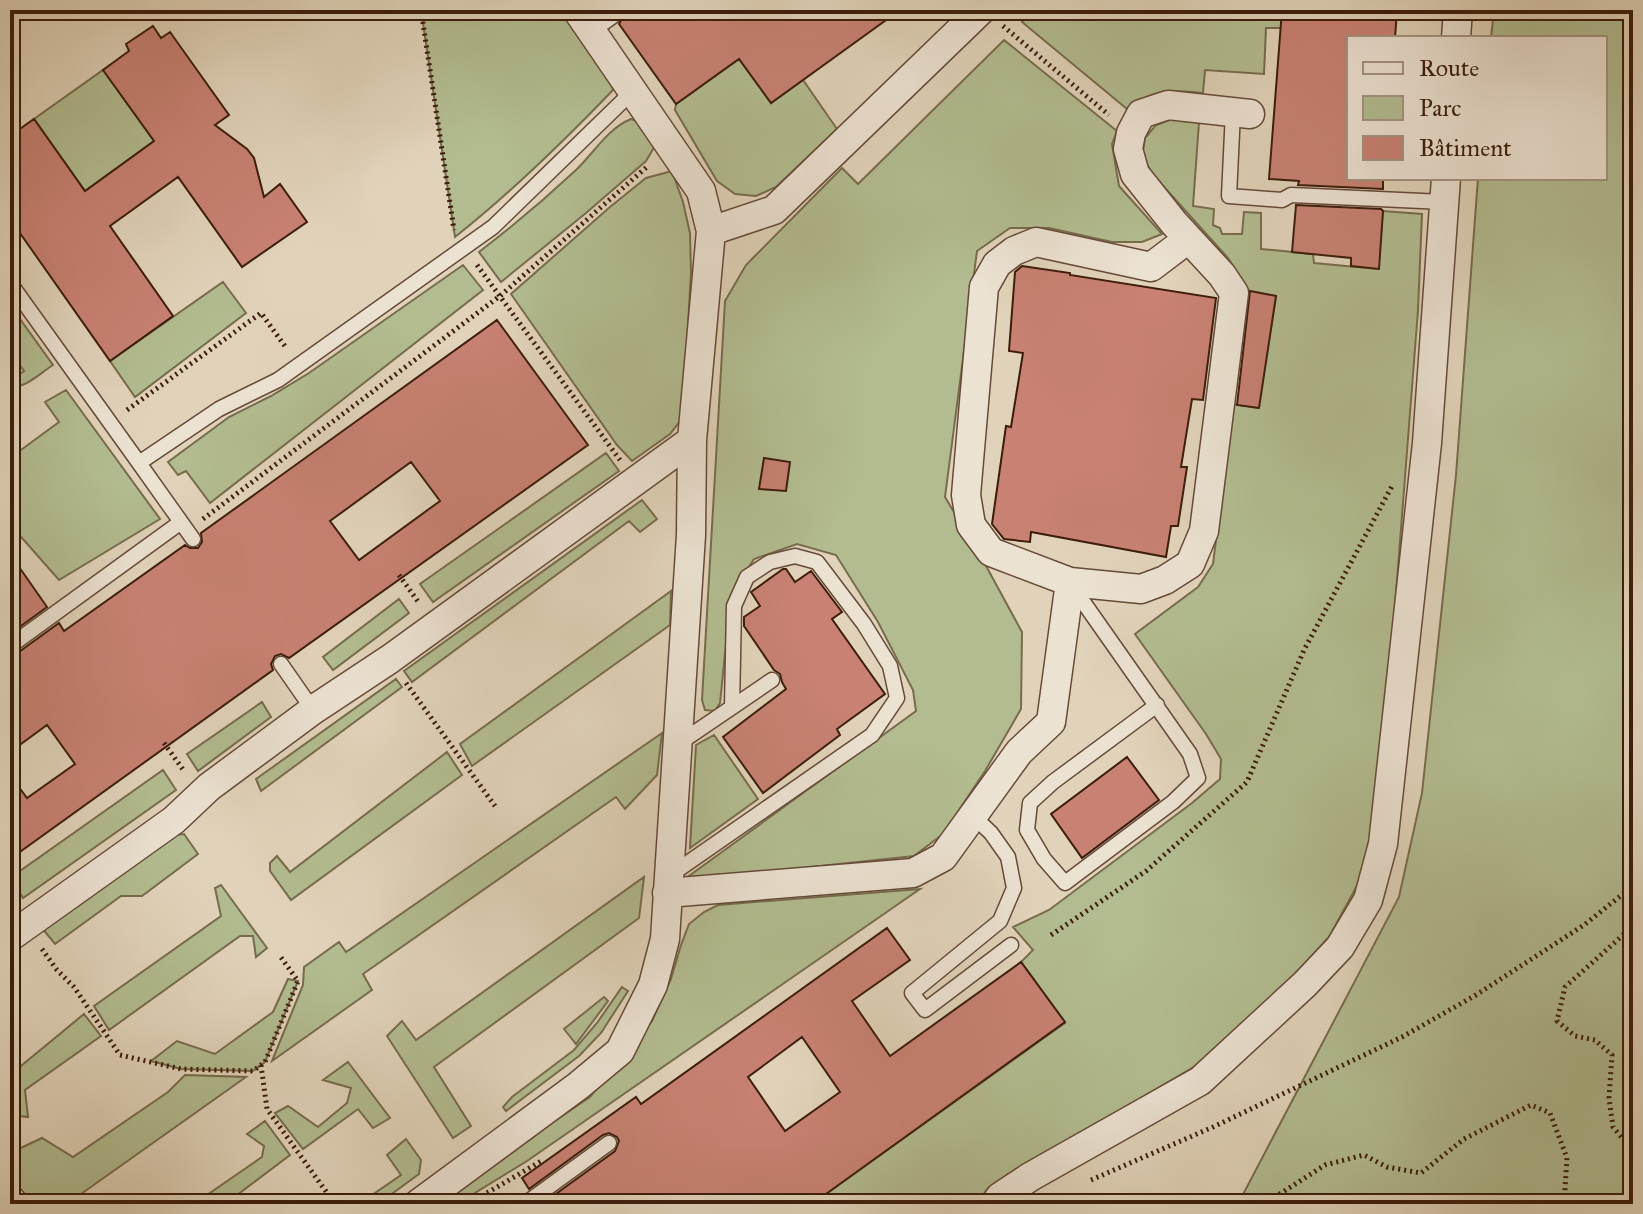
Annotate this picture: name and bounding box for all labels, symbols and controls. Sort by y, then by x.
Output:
legend [1347,36,1607,180]
text: Route [1419,53,1479,83]
text: Parc [1419,93,1461,123]
text: Bâtiment [1419,133,1512,163]

